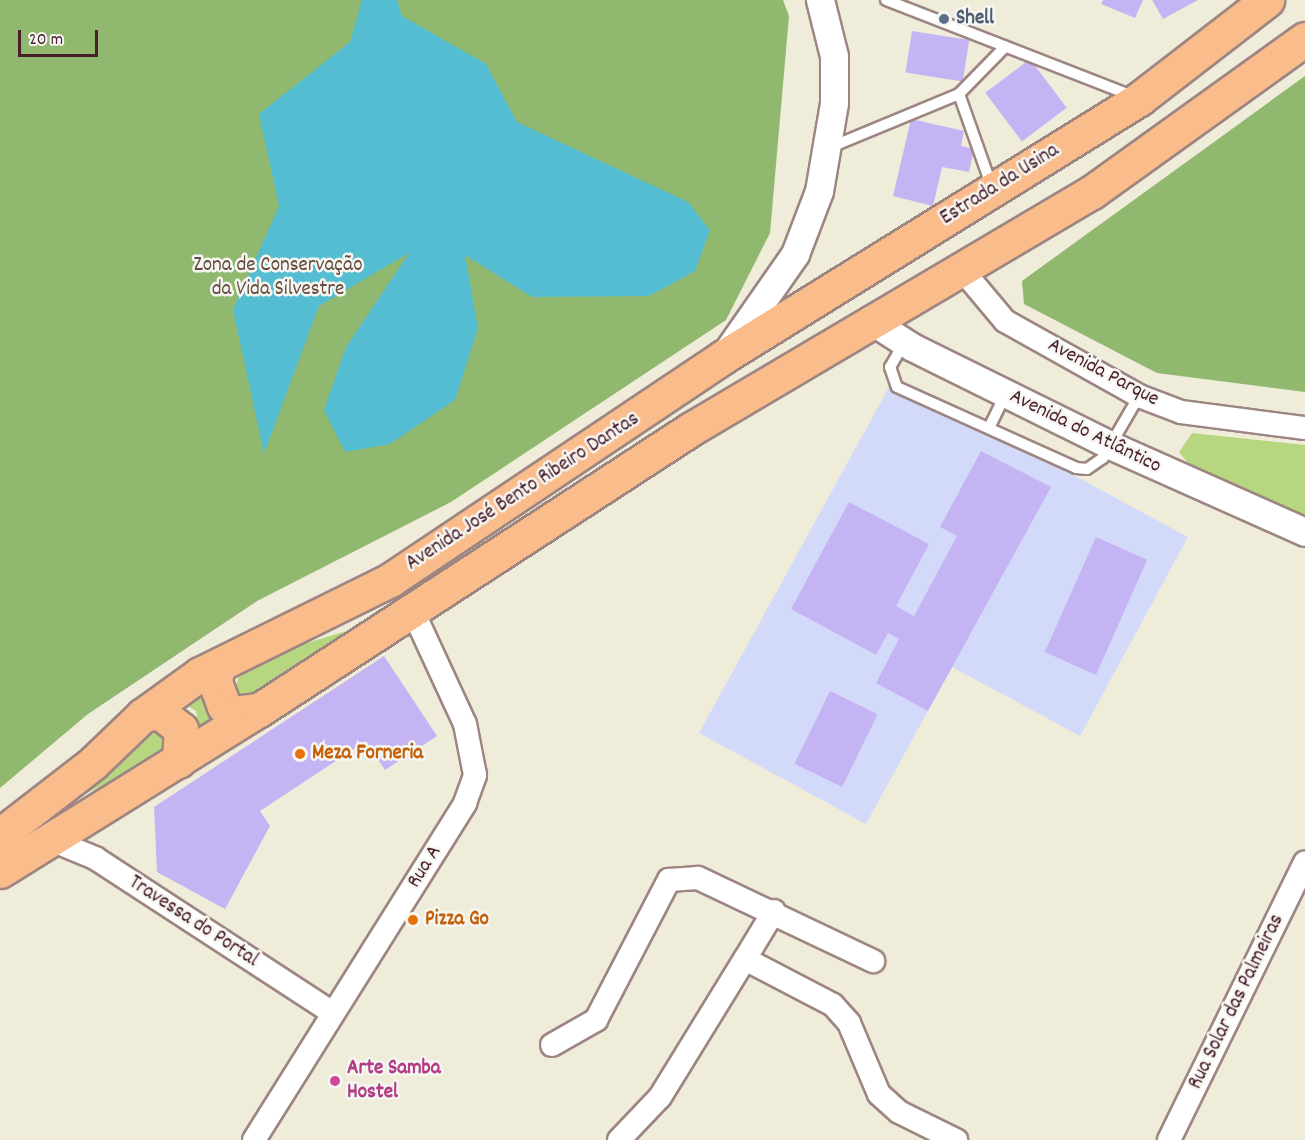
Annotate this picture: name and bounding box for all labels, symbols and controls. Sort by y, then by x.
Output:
place label: Shell [956,6,994,32]
marker: Shell [937,12,951,26]
scale bar [21,18,100,56]
text: 20 m [29,28,63,53]
street label: Estrada da Usina [936,139,1064,231]
park label: Zona de Conservação da Vida Silvestre [193,253,363,303]
street label: Avenida Parque [1043,333,1163,413]
street label: Avenida do Atlântico [1005,384,1165,480]
street label: Avenida José Bento Ribeiro Dantas [402,407,644,577]
place label: Meza Forneria [312,741,423,767]
marker: Meza Forneria [293,747,307,761]
street label: Rua A [402,841,448,893]
street label: Travessa do Portal [123,871,263,973]
place label: Pizza Go [425,907,489,933]
street label: Rua Solar das Palmeiras [1184,910,1290,1094]
marker: Pizza Go [406,913,420,927]
place label: Arte Samba Hostel [347,1056,441,1106]
marker: Arte Samba Hostel [328,1074,342,1088]

